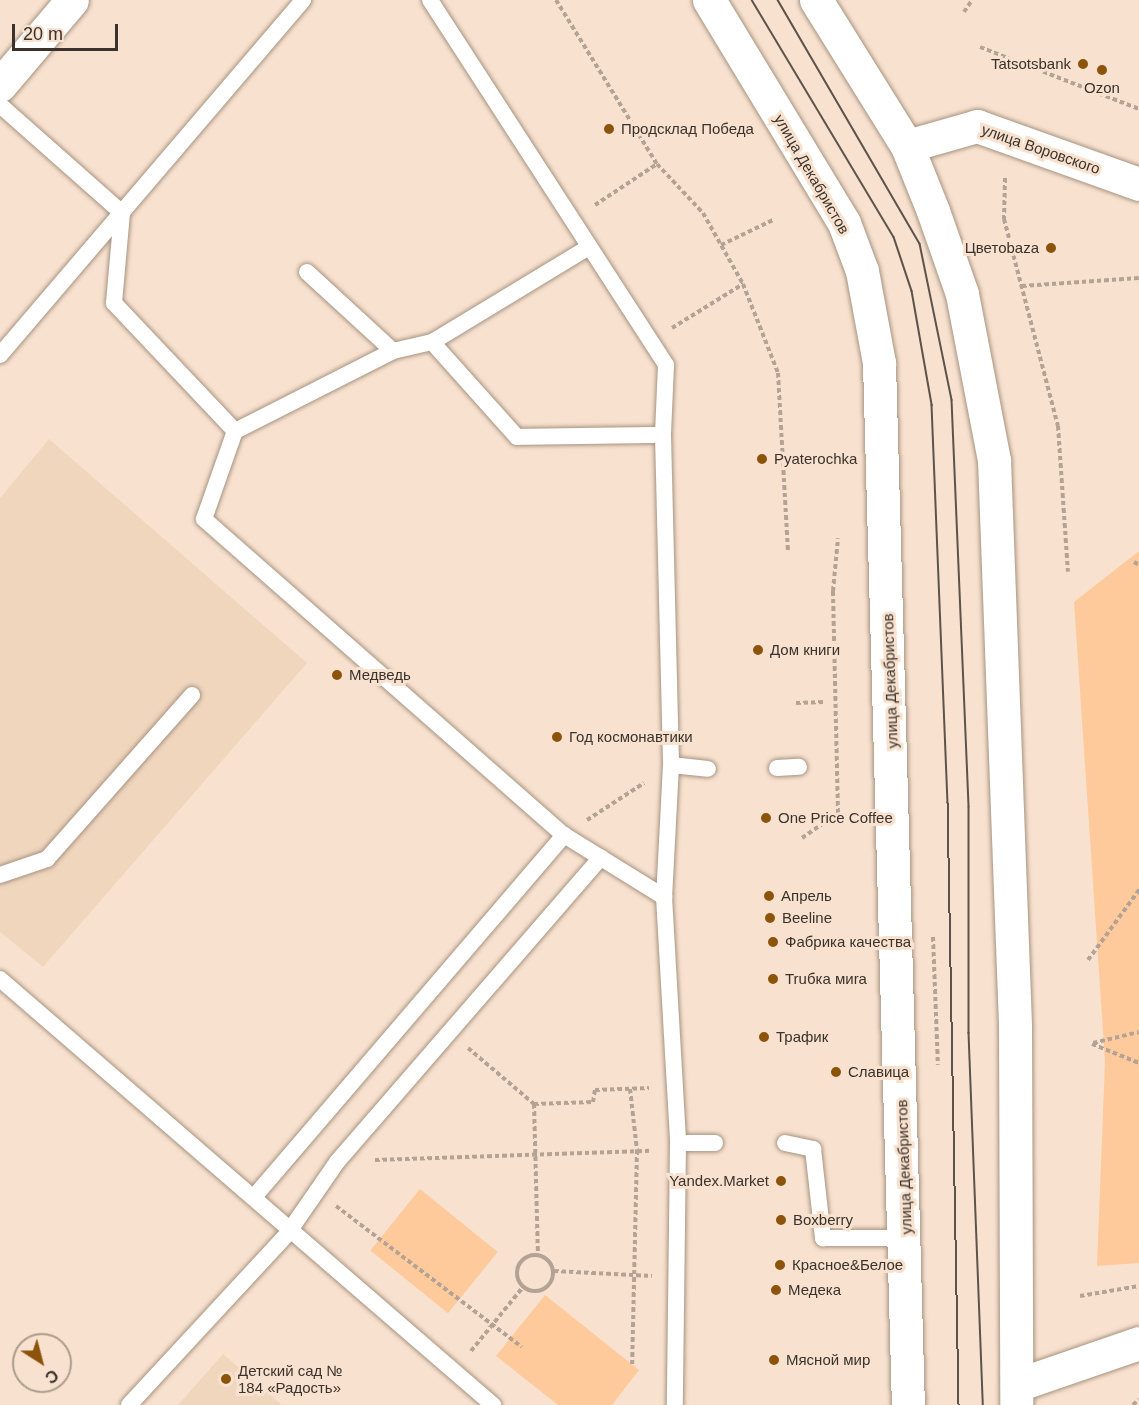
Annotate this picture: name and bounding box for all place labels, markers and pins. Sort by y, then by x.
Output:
place label: Tatsotsbank [991,55,1071,73]
marker: Tatsotsbank [1076,57,1090,71]
marker: Ozon [1095,63,1109,77]
place label: Ozon [1084,79,1120,97]
place label: Продсклад Победа [621,120,754,138]
marker: Продсклад Победа [602,122,616,136]
place label: Цветоbaza [965,239,1039,257]
marker: Цветоbaza [1044,241,1058,255]
place label: Pyaterochka [774,450,857,468]
marker: Pyaterochka [755,452,769,466]
place label: Дом книги [770,641,840,659]
marker: Дом книги [751,643,765,657]
place label: Медведь [349,666,411,684]
marker: Медведь [330,668,344,682]
place label: Год космонавтики [569,728,693,746]
marker: Год космонавтики [550,730,564,744]
place label: One Price Coffee [778,809,893,827]
marker: One Price Coffee [759,811,773,825]
place label: Апрель [781,887,832,905]
marker: Апрель [762,889,776,903]
place label: Beeline [782,909,832,927]
marker: Beeline [763,911,777,925]
place label: Фабрика качества [785,933,911,951]
marker: Фабрика качества [766,935,780,949]
place label: Truбка миra [785,970,867,988]
marker: Truбка миra [766,972,780,986]
place label: Трафик [776,1028,828,1046]
marker: Трафик [757,1030,771,1044]
place label: Славица [848,1063,909,1081]
marker: Славица [829,1065,843,1079]
place label: Yandex.Market [669,1172,769,1190]
marker: Yandex.Market [774,1174,788,1188]
place label: Boxberry [793,1211,853,1229]
marker: Boxberry [774,1213,788,1227]
place label: Красное&Белое [792,1256,903,1274]
marker: Красное&Белое [773,1258,787,1272]
place label: Медека [788,1281,841,1299]
marker: Медека [769,1283,783,1297]
place label: Мясной мир [786,1351,870,1369]
marker: Мясной мир [767,1353,781,1367]
place label: Детский сад № 184 «Радость» [238,1361,343,1396]
marker: Детский сад № 184 «Радость» [219,1372,233,1386]

